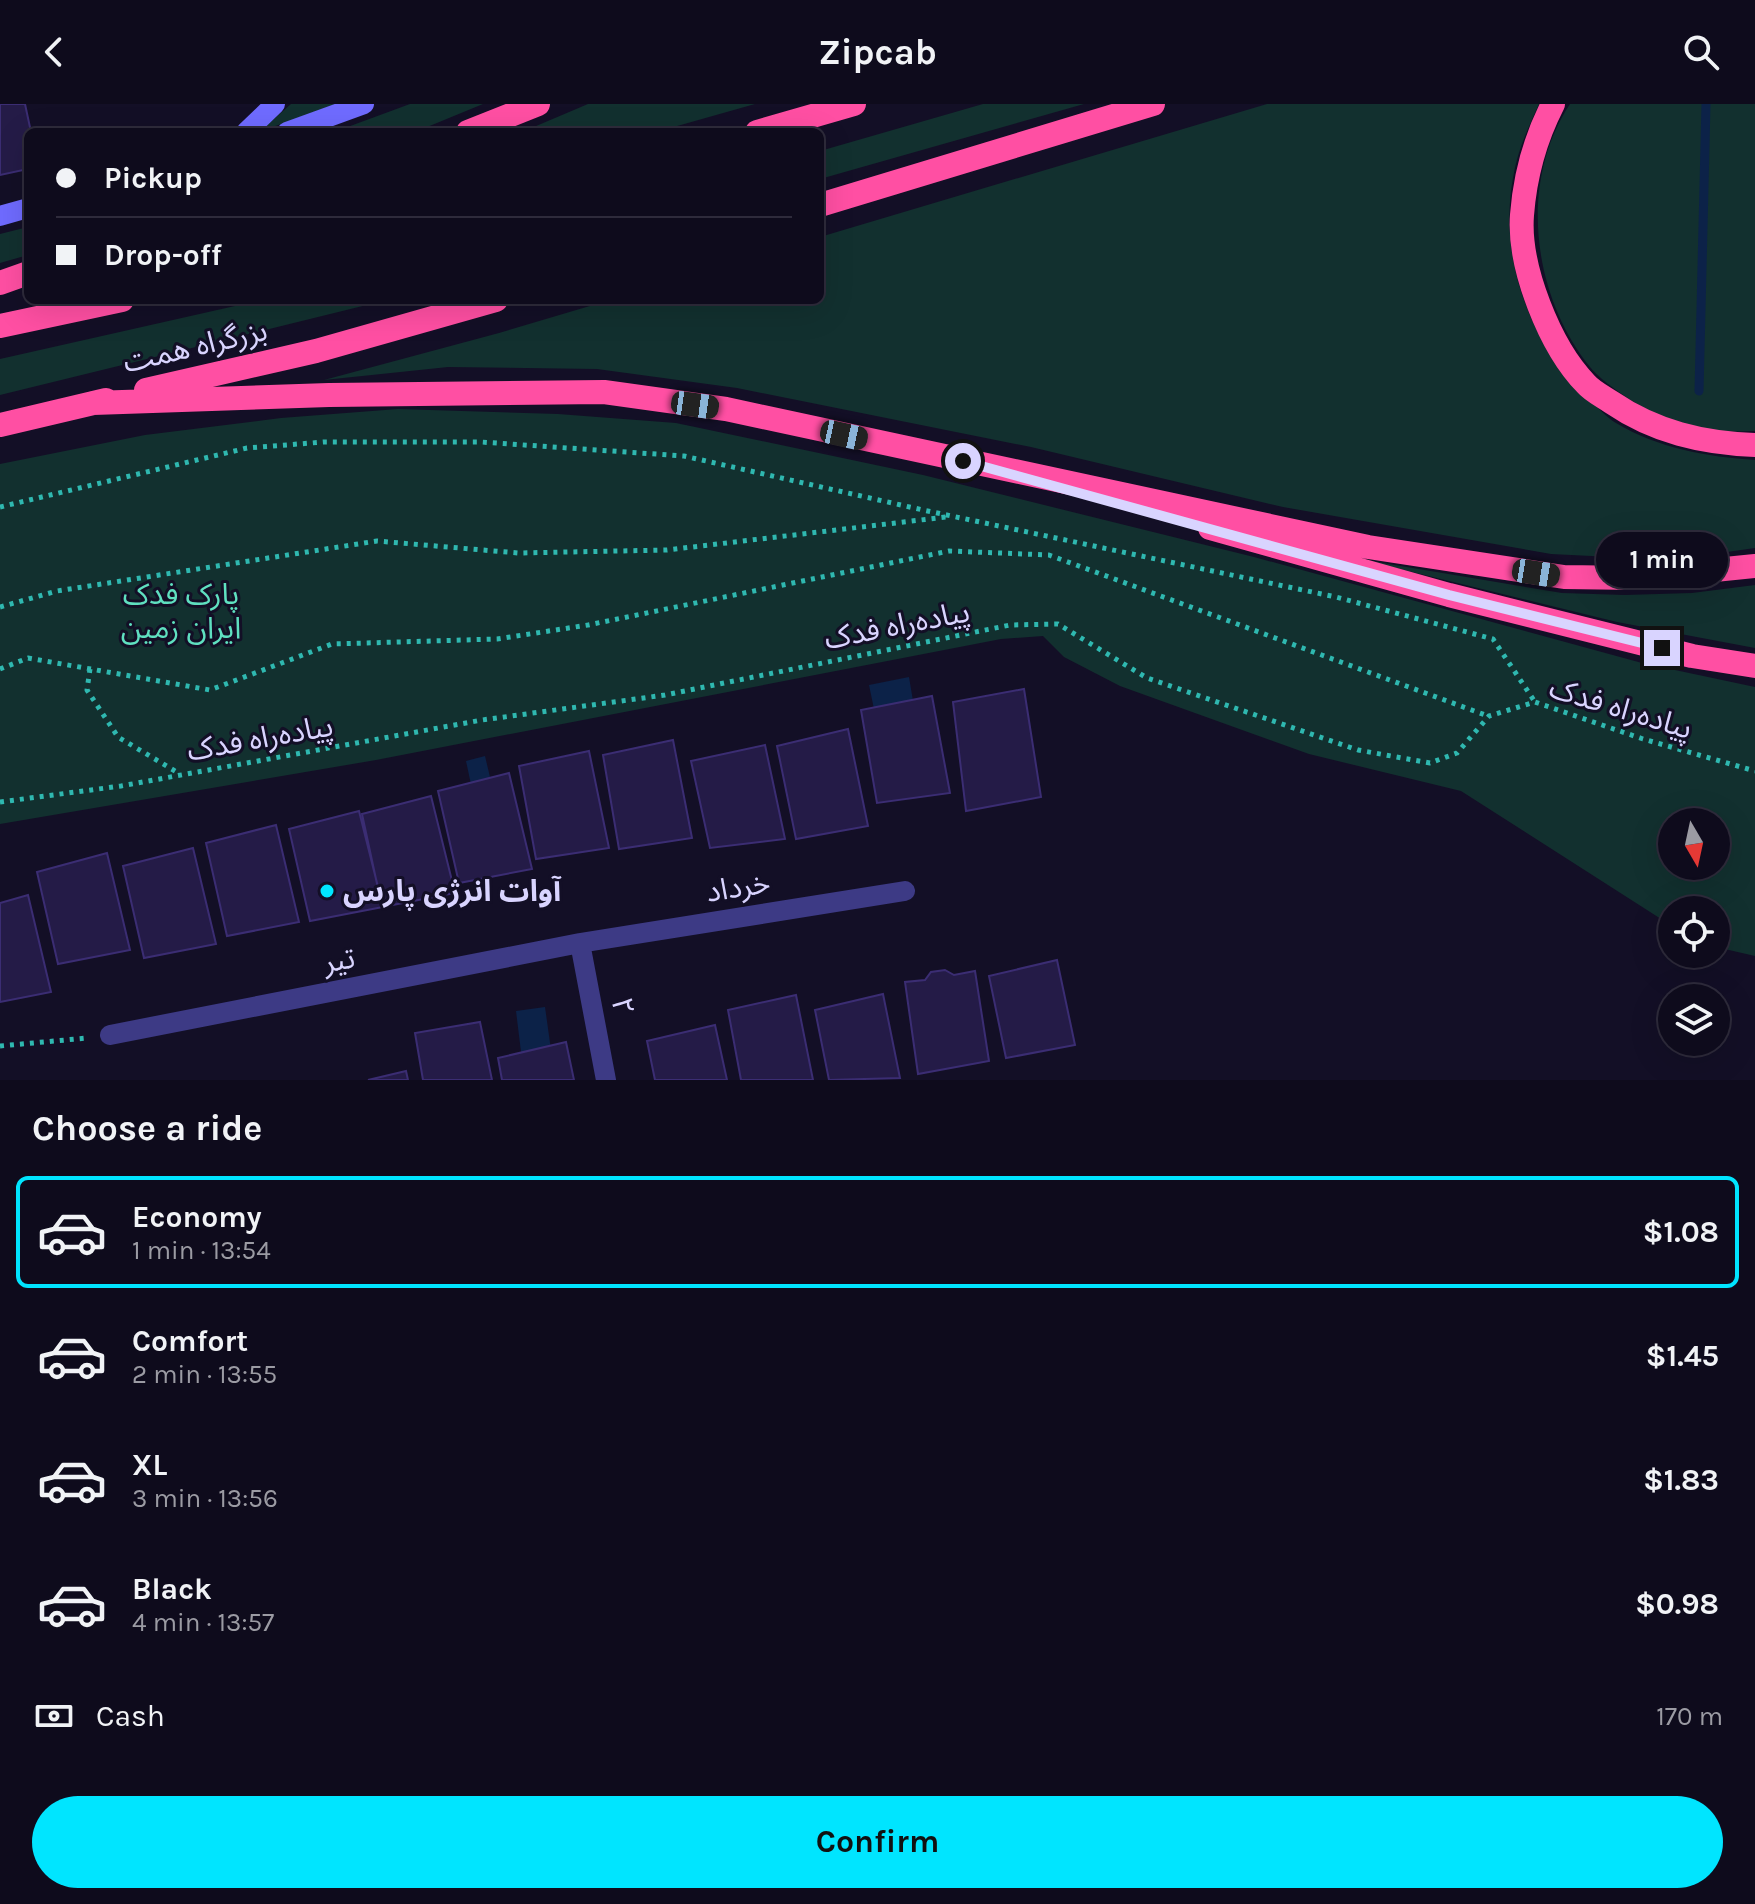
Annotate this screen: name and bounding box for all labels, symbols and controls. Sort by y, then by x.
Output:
icon: back [32,30,76,74]
icon: search [1679,30,1723,74]
text: Zipcab [818,31,937,73]
text: Pickup [104,160,202,196]
text: Drop-off [104,237,222,273]
street label: بزرگراه همت [119,312,271,380]
car [670,390,720,420]
car [818,418,870,452]
route start [945,443,981,479]
callout: 1 min [1596,532,1728,588]
text: 1 min [1629,544,1695,575]
car [1510,557,1562,589]
park label: پارک فدک ایران زمین [121,576,241,646]
street label: پیاده‌راه فدک [821,593,973,658]
route end [1644,630,1680,666]
street label: پیاده‌راه فدک [1545,669,1697,748]
street label: پیاده‌راه فدک [184,707,336,770]
north arrow [1658,808,1730,880]
map controls [1658,808,1730,1056]
street label: خرداد [703,864,773,910]
place label: آوات انرژی پارس [343,873,562,911]
marker: آوات انرژی پارس [318,882,336,900]
button: locate [1658,896,1730,968]
street label: تیر [319,939,358,981]
button: layers [1658,984,1730,1056]
street label: ۲ [604,994,642,1018]
text: Choose a ride [32,1107,262,1149]
icon: car [36,1196,108,1268]
text: Economy [132,1199,262,1235]
text: $1.08 [1643,1214,1719,1250]
text: 1 min · 13:54 [132,1235,271,1266]
icon: car [36,1320,108,1392]
text: Comfort [132,1323,248,1359]
text: $1.45 [1646,1338,1719,1374]
text: 2 min · 13:55 [132,1359,277,1390]
icon: car [36,1444,108,1516]
text: XL [132,1447,167,1483]
text: $1.83 [1643,1462,1719,1498]
text: 3 min · 13:56 [132,1483,278,1514]
icon: car [36,1568,108,1640]
text: Black [132,1571,212,1607]
text: $0.98 [1635,1586,1719,1622]
text: 4 min · 13:57 [132,1607,274,1638]
icon: cash [32,1694,76,1738]
text: Cash [96,1698,165,1734]
text: 170 m [1656,1701,1723,1732]
button: Confirm [32,1796,1723,1888]

